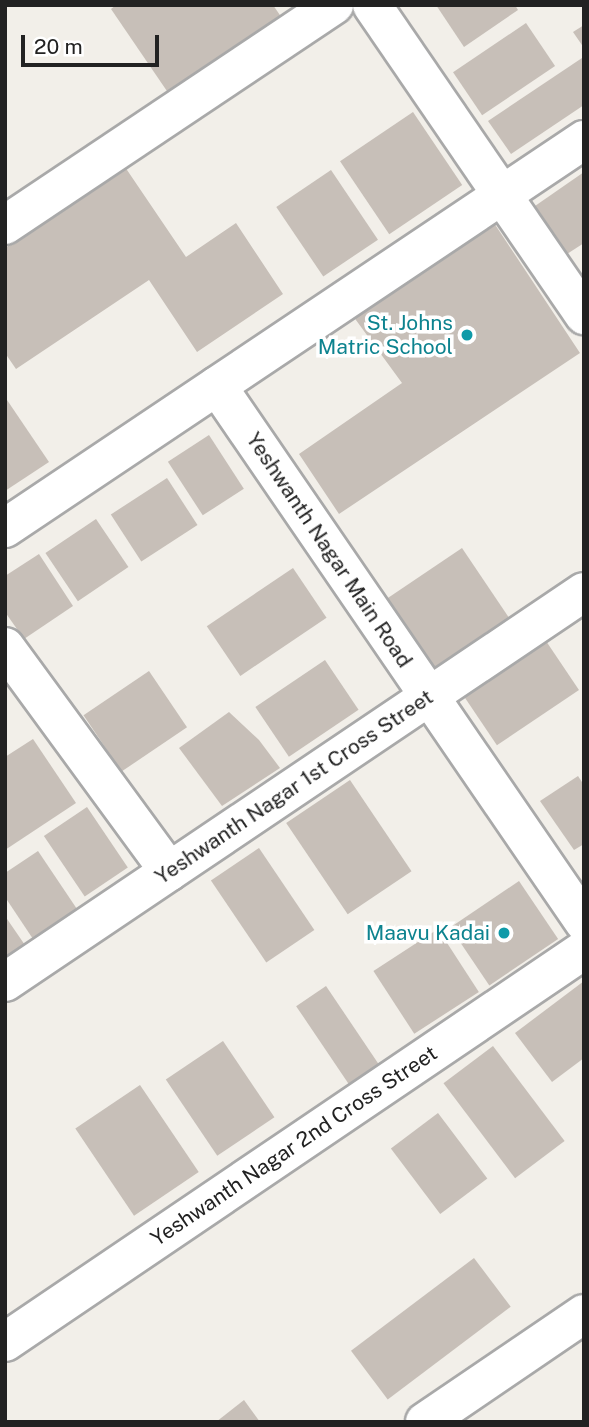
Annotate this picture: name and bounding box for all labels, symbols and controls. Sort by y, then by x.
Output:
scale bar [24,21,163,65]
text: 20 m [34,34,83,59]
place label: St. Johns Matric School [318,310,453,360]
marker: St. Johns Matric School [459,327,475,343]
street label: Yeshwanth Nagar Main Road [241,428,417,672]
street label: Yeshwanth Nagar 1st Cross Street [150,684,438,890]
place label: Maavu Kadai [366,920,490,946]
marker: Maavu Kadai [496,925,512,941]
street label: Yeshwanth Nagar 2nd Cross Street [146,1041,442,1251]

